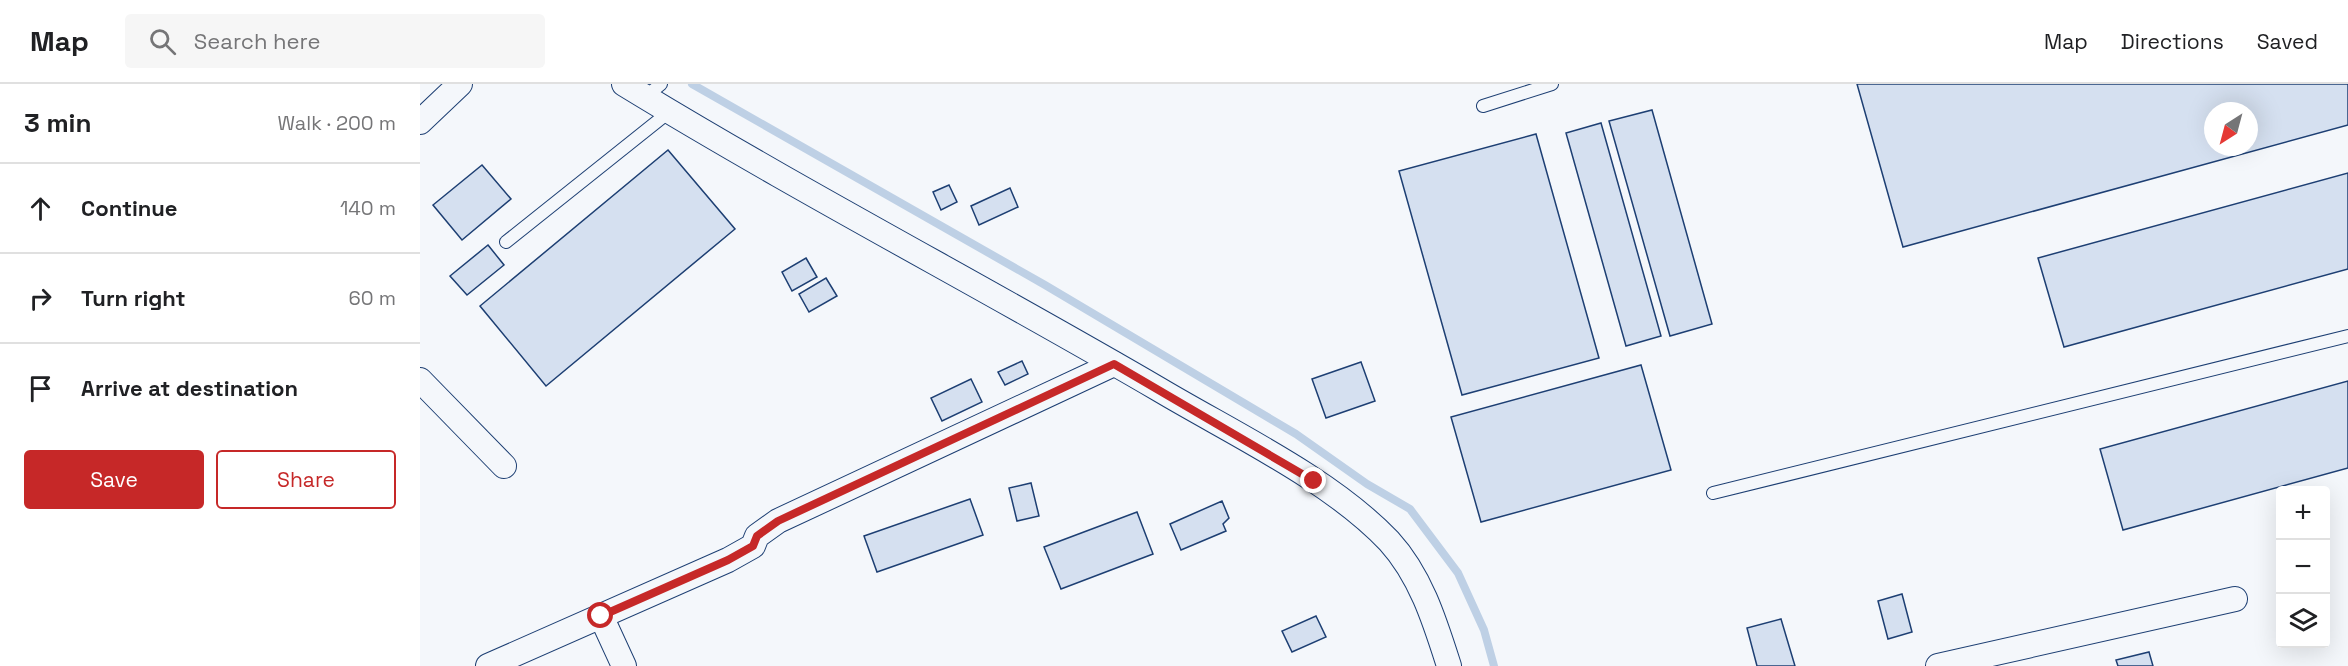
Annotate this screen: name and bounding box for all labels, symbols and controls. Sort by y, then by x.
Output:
search box [125,14,545,68]
text: Map [30,23,89,59]
icon: search [146,25,179,58]
text: Search here [194,27,321,55]
text: Map [2044,28,2088,55]
text: Directions [2121,28,2224,55]
text: Saved [2257,28,2318,55]
north arrow [2204,102,2258,156]
text: 3 min [24,106,92,140]
text: Walk · 200 m [277,110,396,136]
icon: ahead [24,192,57,225]
text: Continue [81,194,177,222]
text: 140 m [340,195,396,221]
icon: right [24,282,57,315]
text: Turn right [81,284,186,312]
text: 60 m [349,285,396,311]
icon: arrive [24,372,57,405]
text: Arrive at destination [81,374,298,402]
button: Save [24,450,204,509]
button: Share [216,450,396,509]
route end [1300,467,1326,493]
map controls [2276,486,2330,648]
button: + [2276,486,2330,540]
button: − [2276,540,2330,594]
button: layers [2276,594,2330,648]
route start [587,602,613,628]

